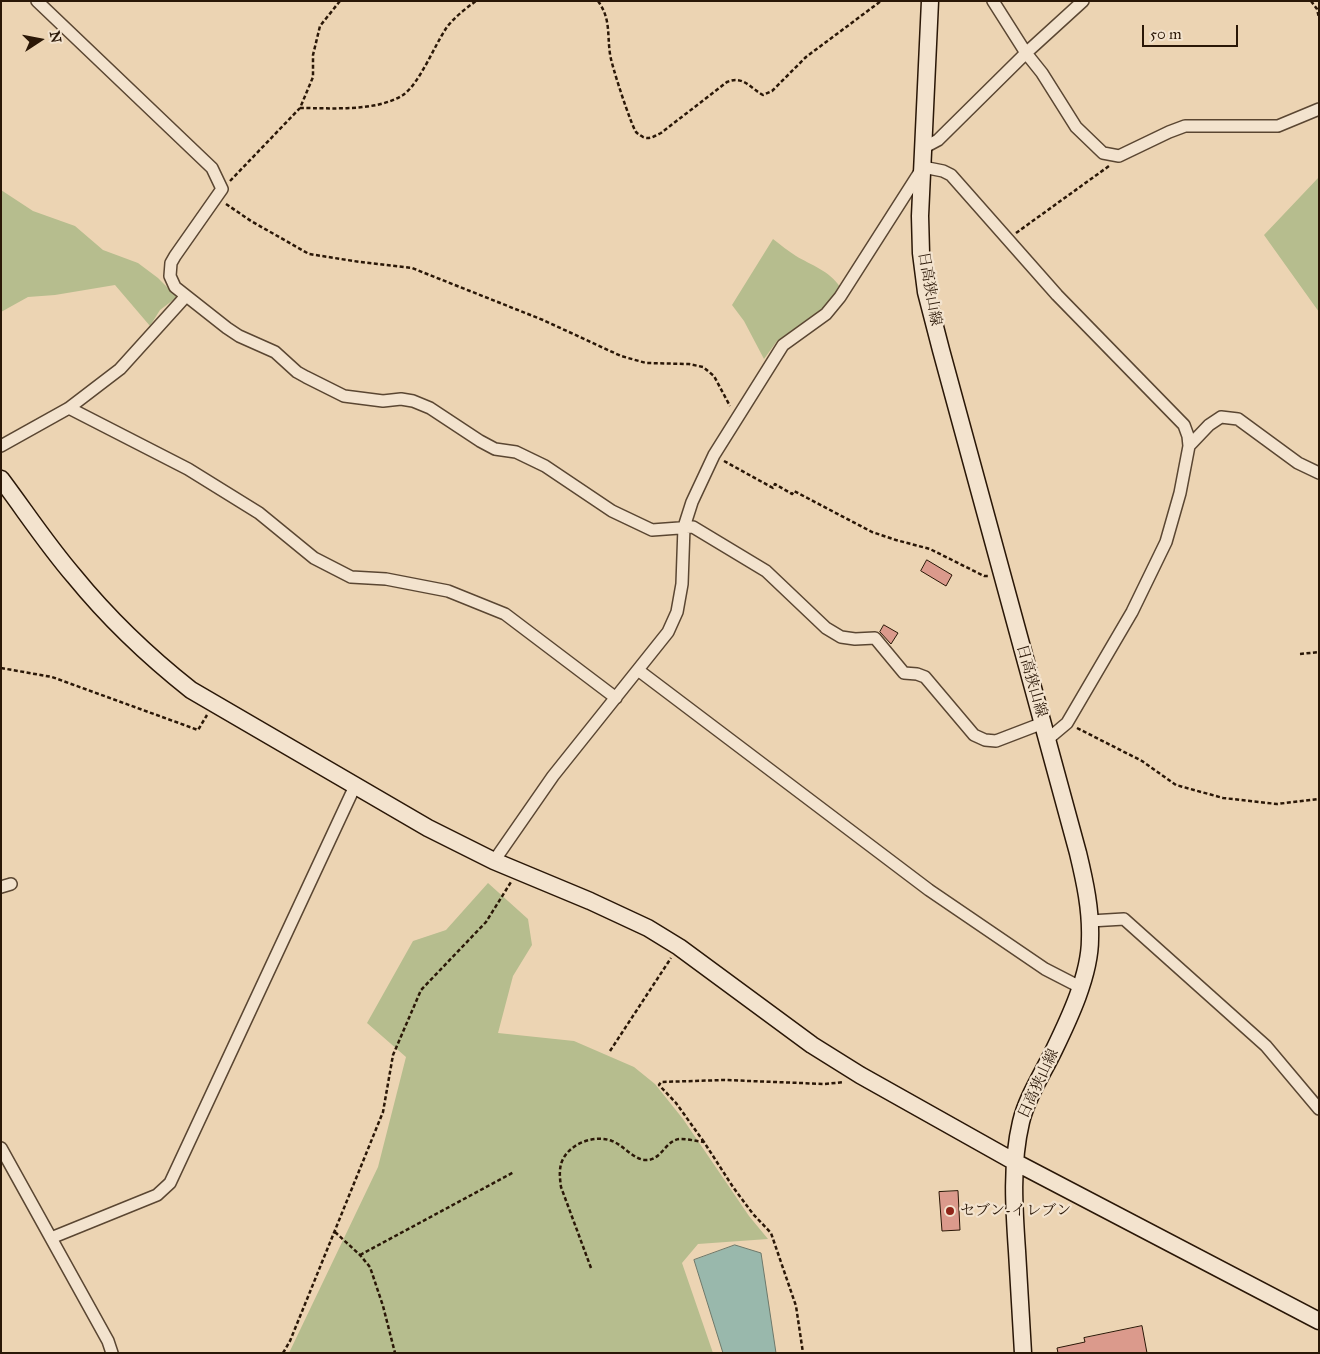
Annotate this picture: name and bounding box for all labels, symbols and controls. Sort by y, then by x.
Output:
north arrow [15,15,65,65]
scale bar [1145,15,1241,47]
text: 50 m [1150,25,1182,43]
text: N [46,30,65,44]
street label: 日高狭山線 [914,251,944,327]
street label: 日高狭山線 [1012,642,1050,720]
street label: 日高狭山線 [1015,1046,1063,1122]
place label: セブン-イレブン [960,1202,1071,1220]
marker: セブン-イレブン [944,1205,956,1217]

